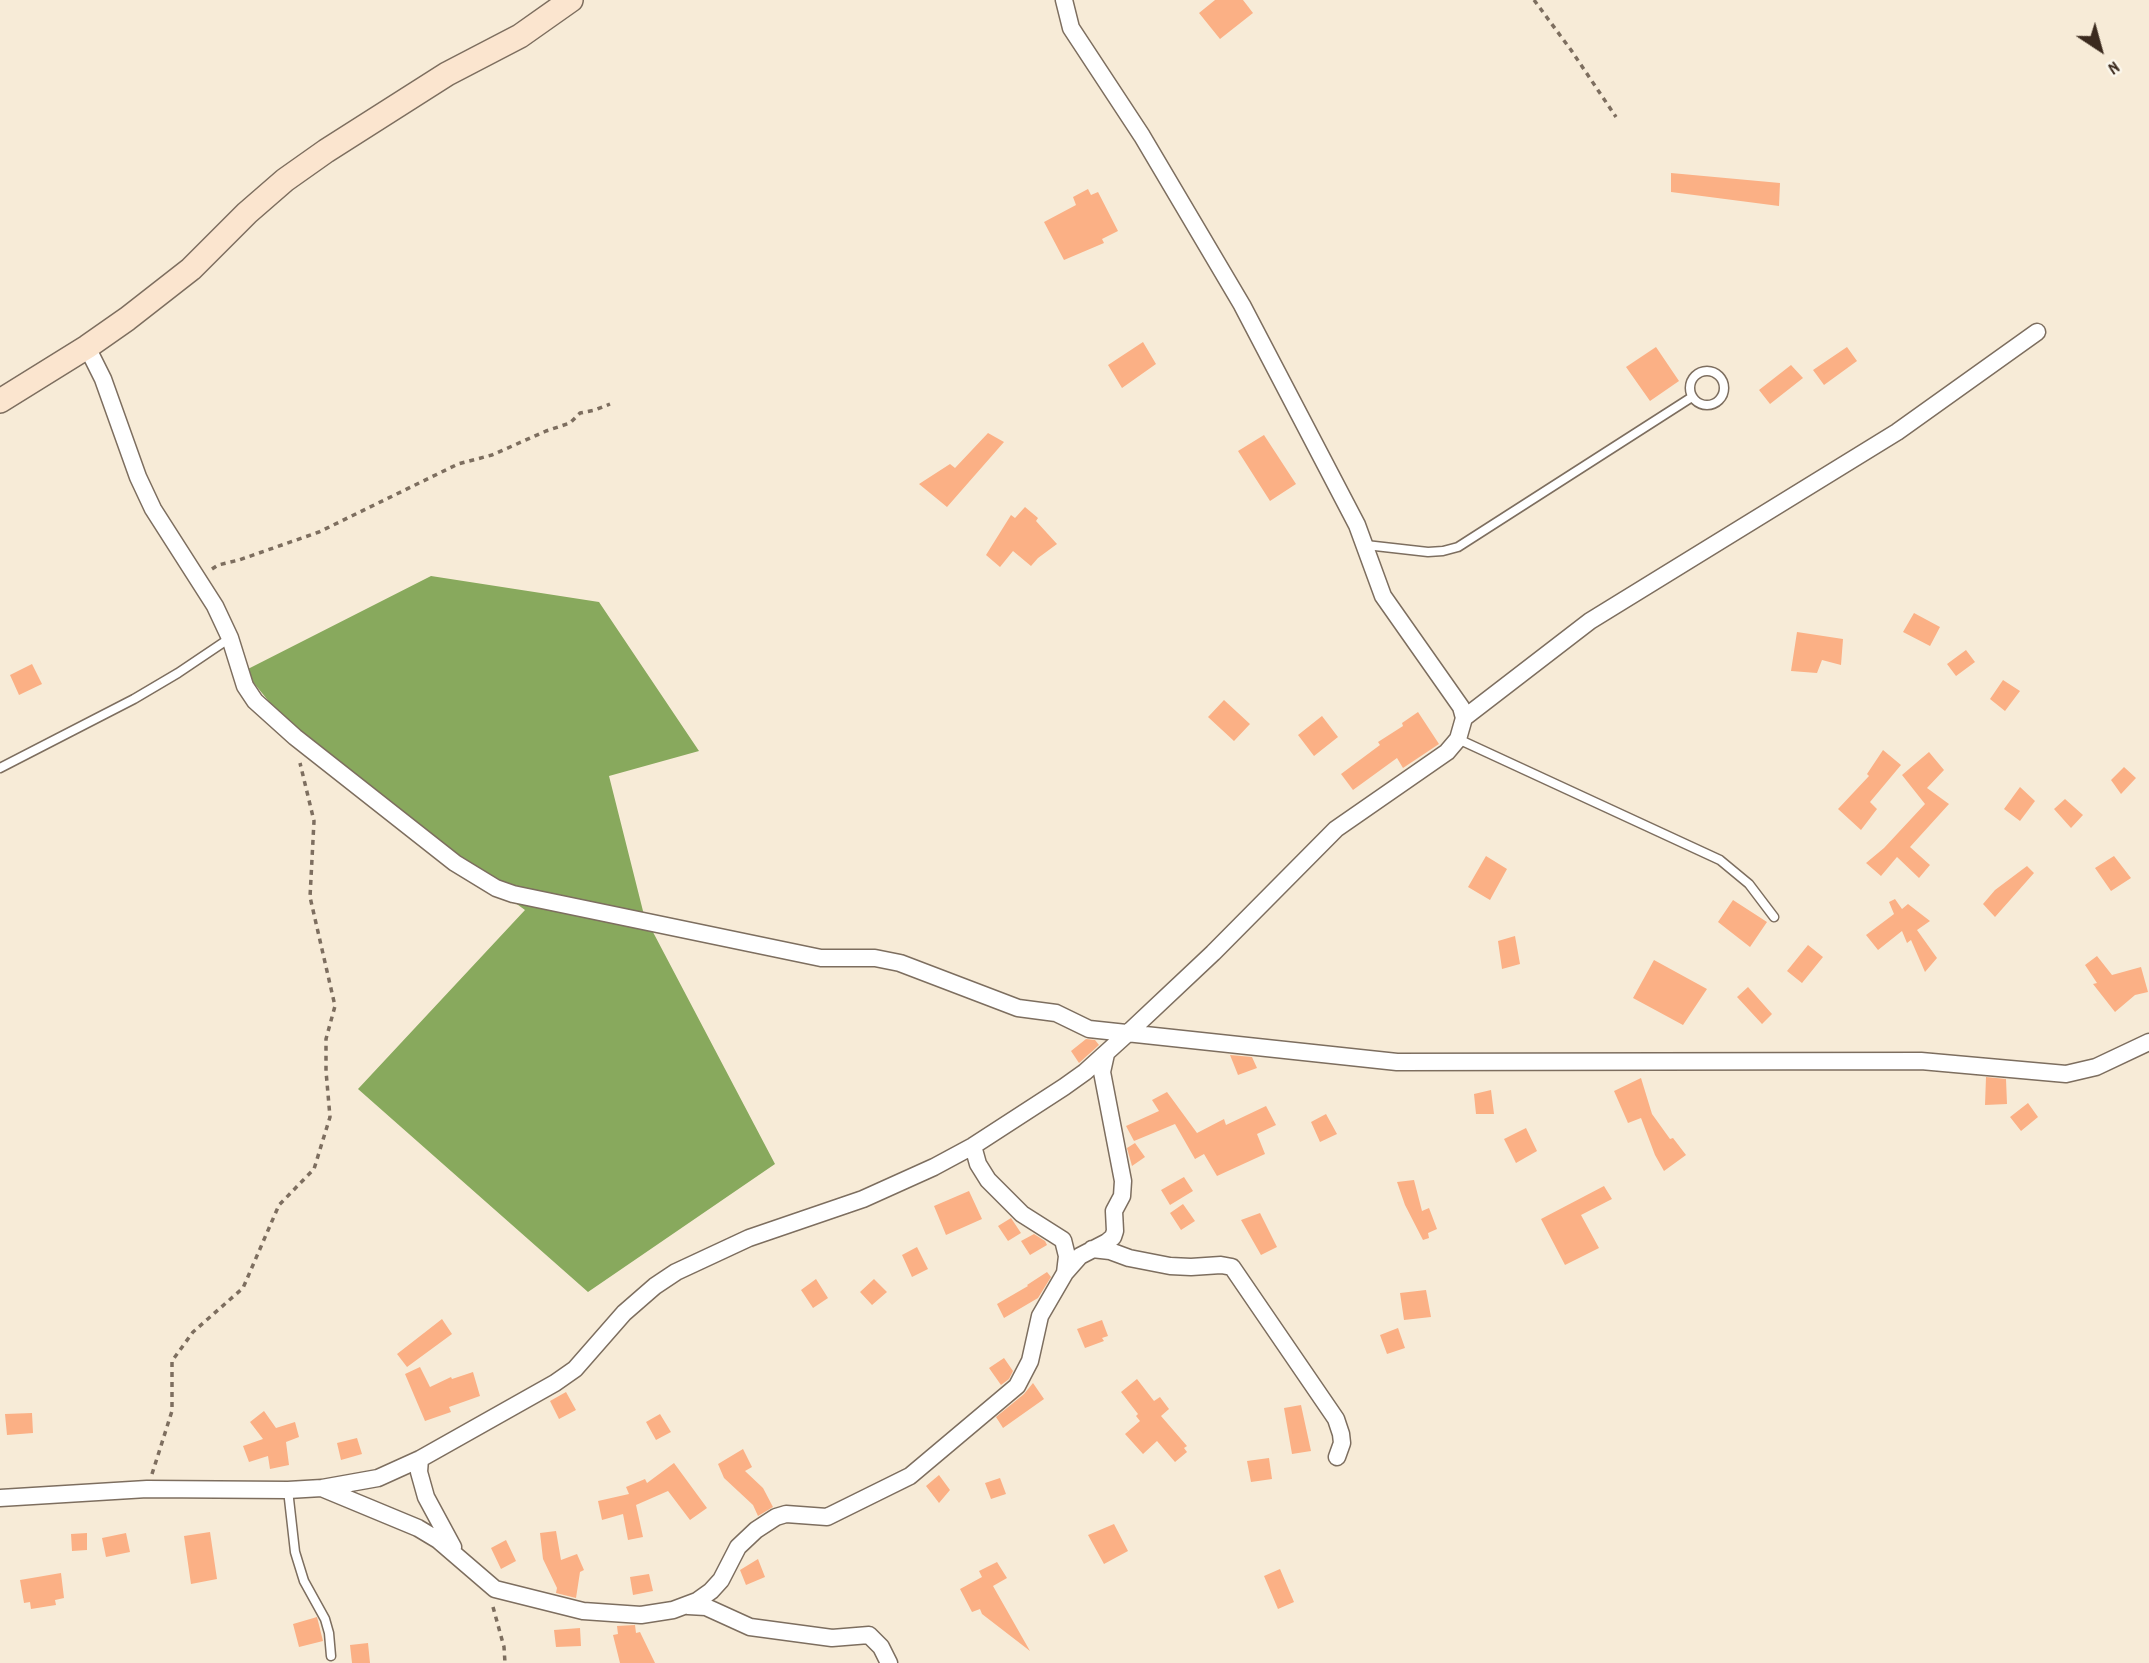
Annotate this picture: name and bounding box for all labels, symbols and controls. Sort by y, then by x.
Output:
north arrow [2065,14,2135,84]
text: N [2101,53,2124,80]

